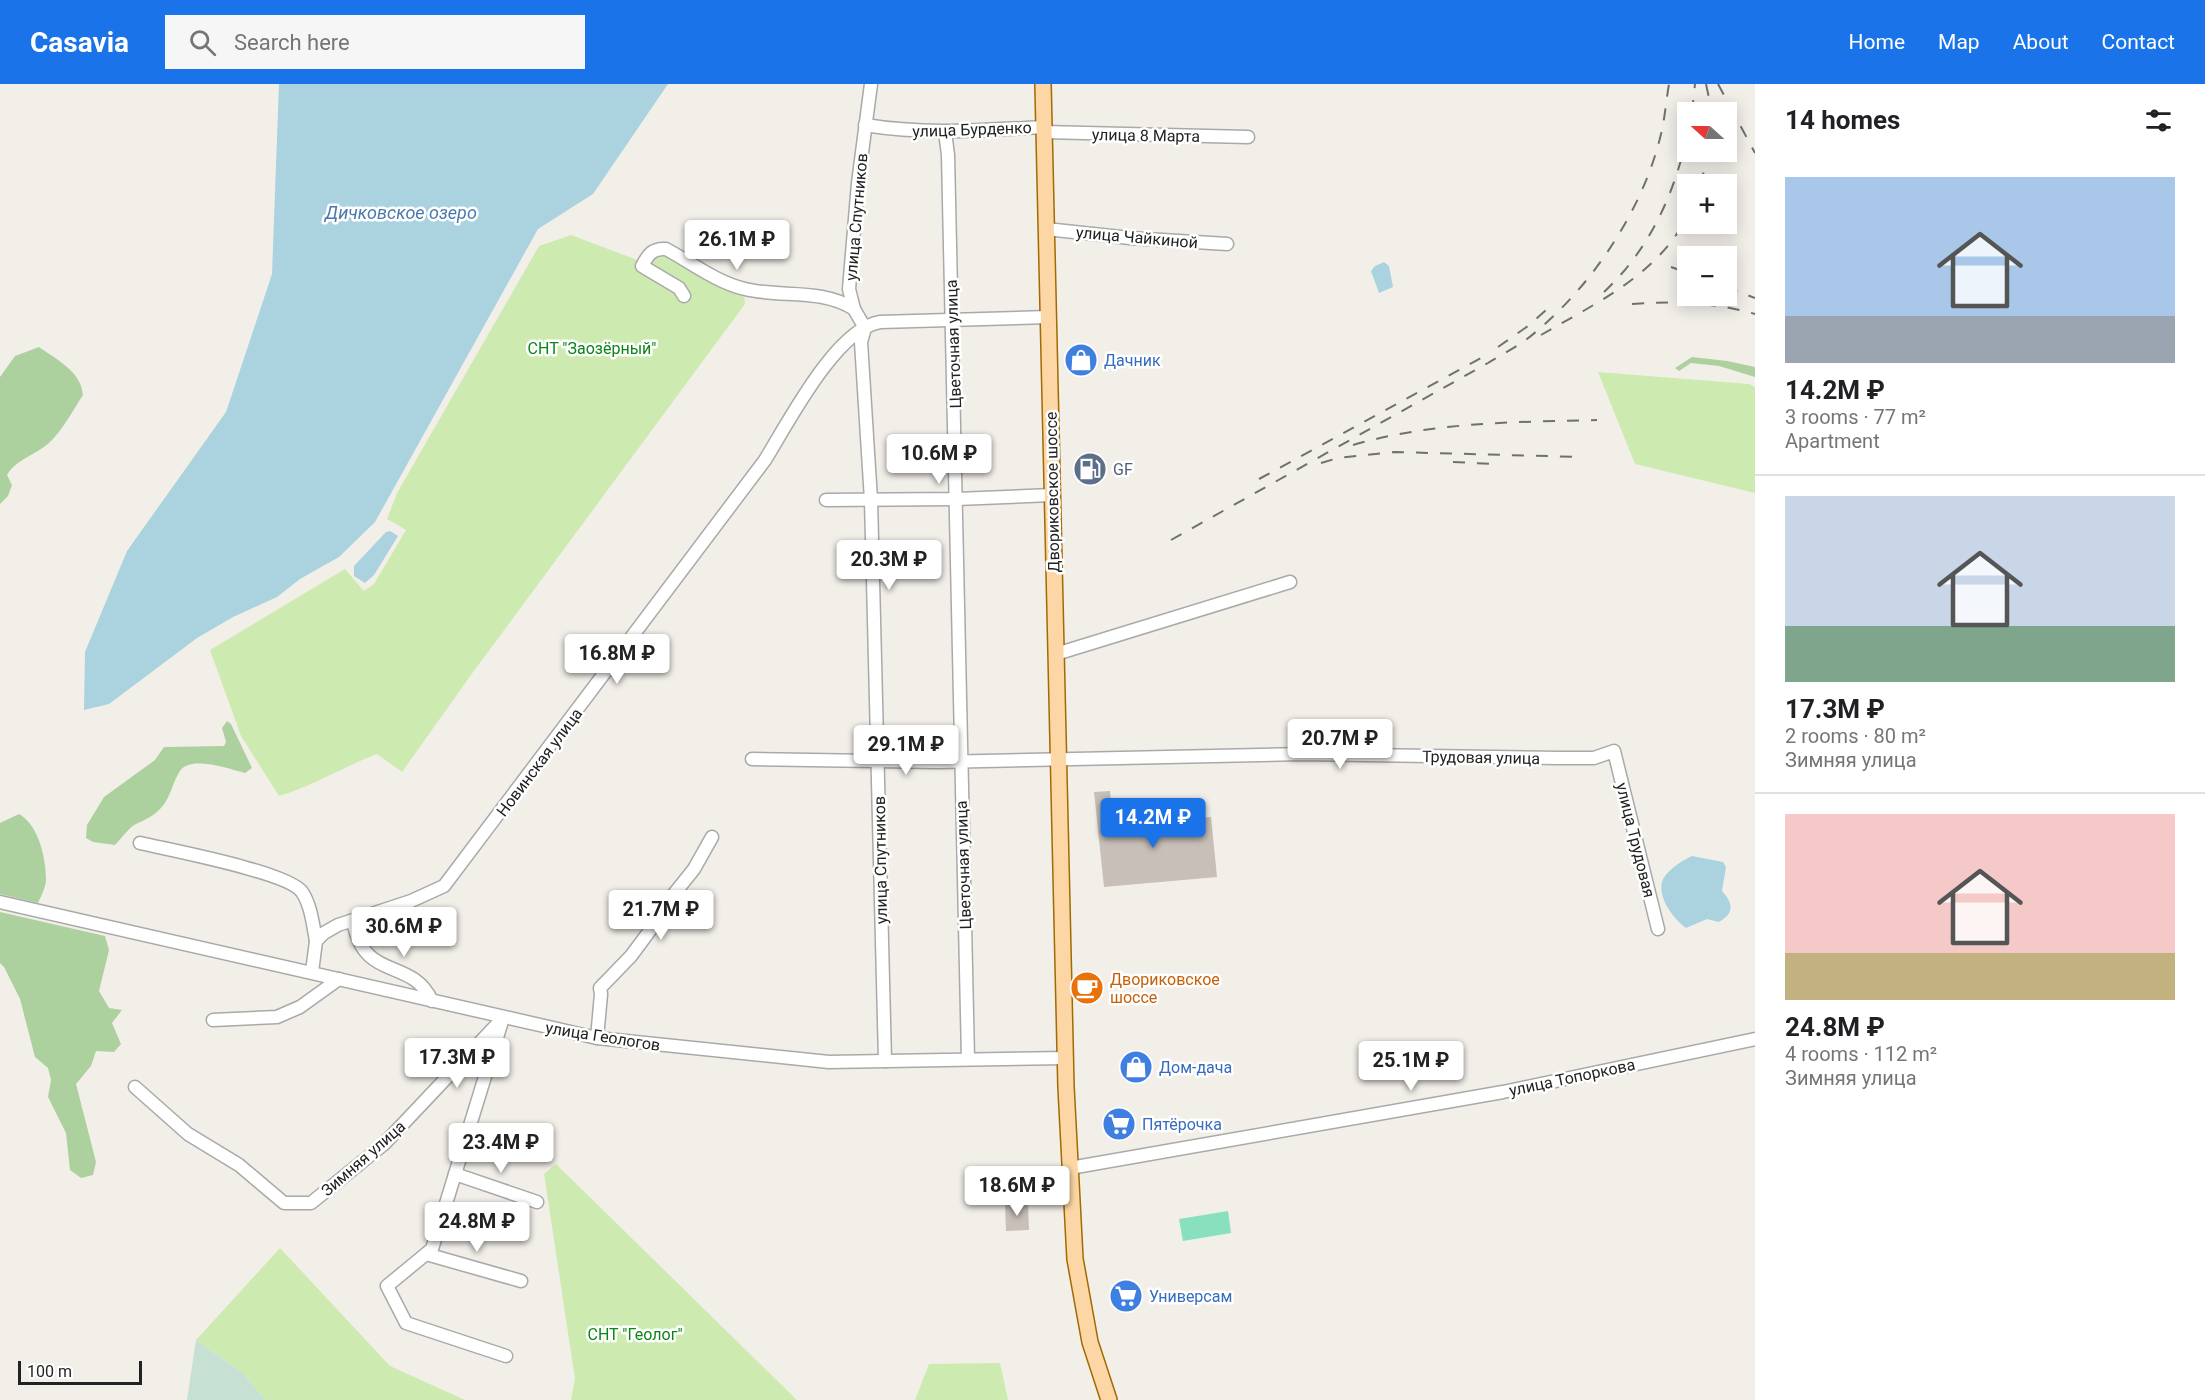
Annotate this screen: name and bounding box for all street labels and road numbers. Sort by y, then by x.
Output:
street label: улица Бурденко [912,118,1032,141]
street label: улица 8 Марта [1092,125,1200,146]
street label: улица Спутников [841,152,872,282]
street label: улица Чайкиной [1075,223,1199,252]
street label: Цветочная улица [942,279,965,409]
street label: Двориковское шоссе [1042,411,1063,573]
street label: Новинская улица [493,704,586,820]
street label: Трудовая улица [1422,747,1540,768]
street label: улица Трудовая [1612,781,1659,900]
street label: улица Спутников [870,796,891,924]
street label: Цветочная улица [952,800,975,930]
street label: улица Геологов [544,1018,662,1055]
street label: улица Топоркова [1507,1055,1637,1100]
street label: Зимняя улица [317,1117,409,1200]

